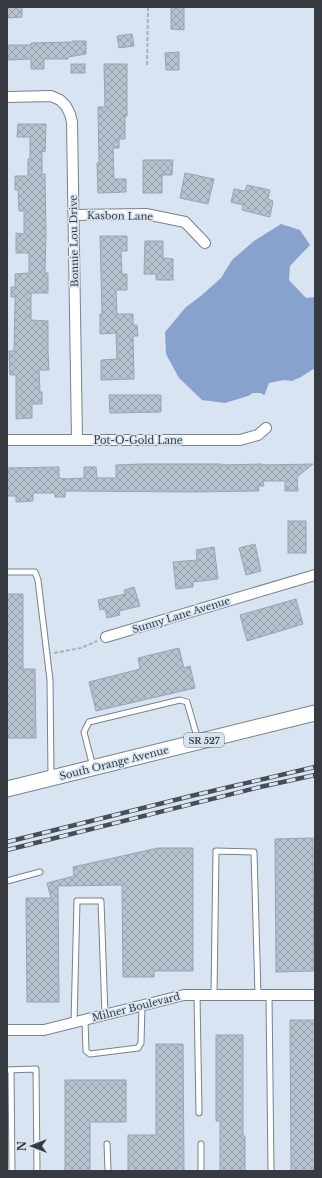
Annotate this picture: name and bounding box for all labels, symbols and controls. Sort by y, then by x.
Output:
street label: Bonnie Lou Drive [67,195,81,287]
street label: Kasbon Lane [87,209,153,223]
street label: Pot-O-Gold Lane [93,434,183,447]
street label: Sunny Lane Avenue [130,594,232,636]
road number: SR 527 [184,733,224,747]
street label: South Orange Avenue [58,743,170,783]
street label: Milner Boulevard [91,990,182,1024]
north arrow [12,1126,52,1166]
text: N [15,1140,29,1151]

